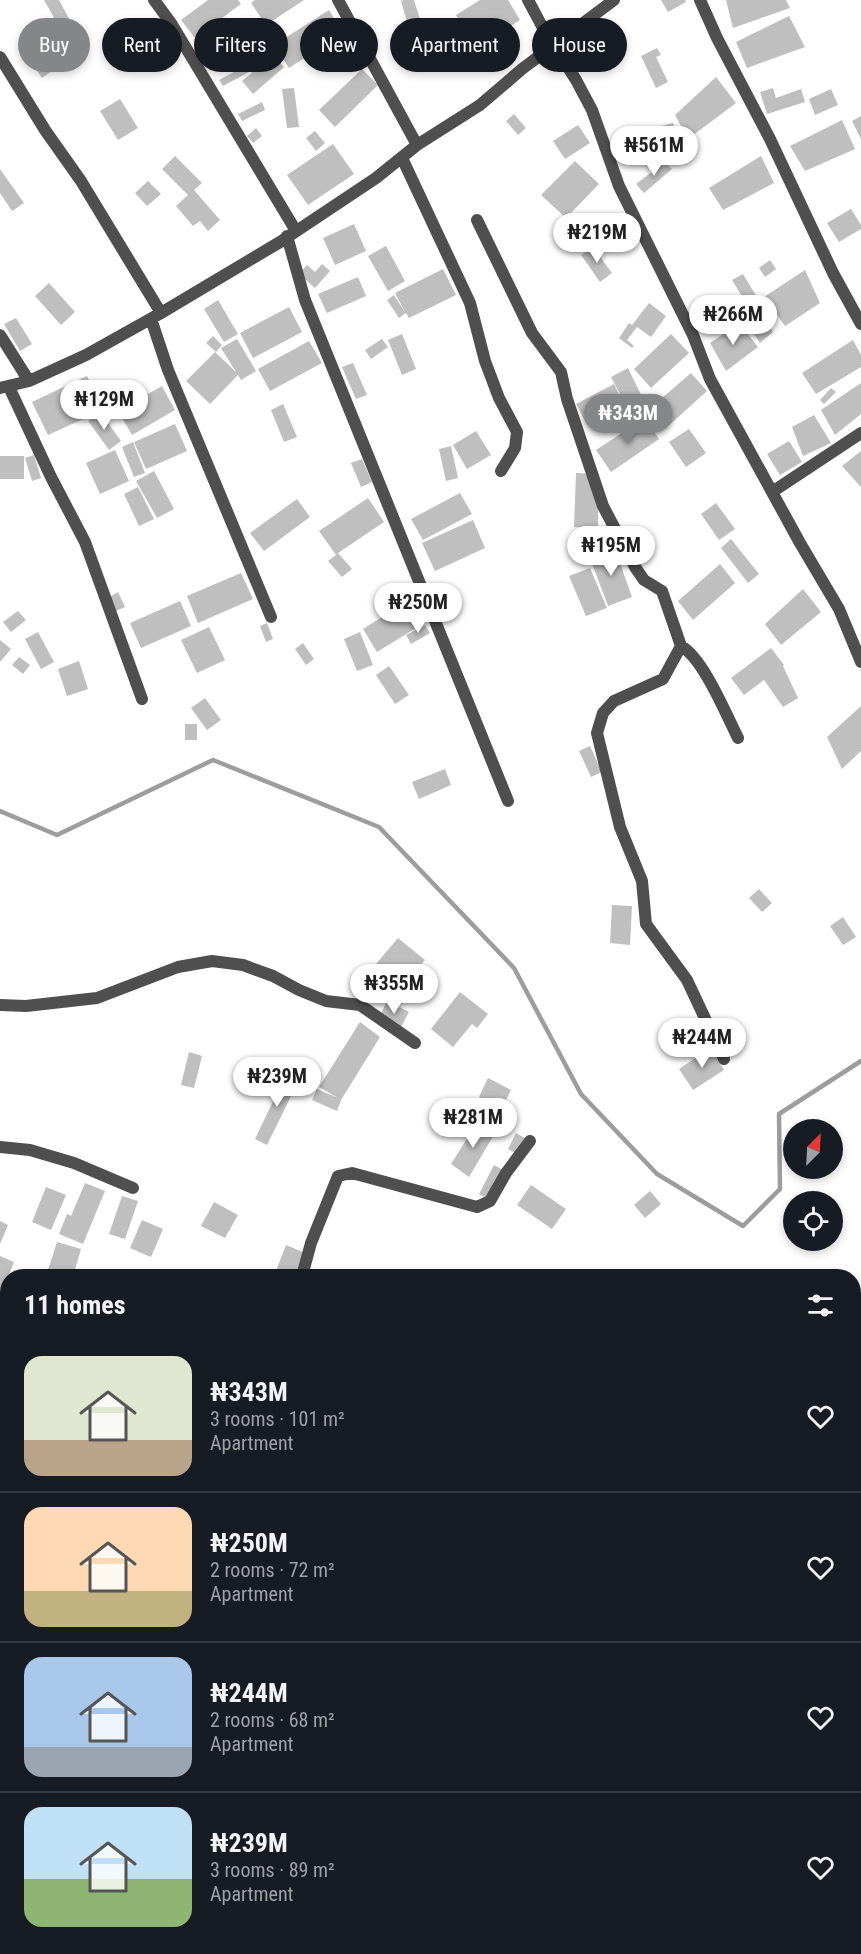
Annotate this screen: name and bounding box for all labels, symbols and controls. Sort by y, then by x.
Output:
chip: Buy [18,18,90,72]
chip: Rent [102,18,182,72]
chip: Filters [194,18,288,72]
chip: New [300,18,378,72]
chip: Apartment [390,18,520,72]
chip: House [532,18,627,72]
pin: ₦561M [612,126,696,177]
text: ₦561M [624,133,684,157]
pin: ₦219M [555,213,639,264]
text: ₦219M [567,220,627,244]
pin: ₦266M [691,295,775,346]
text: ₦266M [703,302,763,326]
pin: ₦129M [62,380,146,431]
text: ₦129M [74,387,134,411]
pin: ₦343M [586,394,670,445]
text: ₦343M [598,401,658,425]
pin: ₦195M [569,526,653,577]
text: ₦195M [581,533,641,557]
pin: ₦250M [376,583,460,634]
text: ₦250M [388,590,448,614]
pin: ₦355M [352,964,436,1015]
text: ₦355M [364,971,424,995]
pin: ₦244M [660,1018,744,1069]
text: ₦244M [672,1025,732,1049]
pin: ₦239M [235,1057,319,1108]
text: ₦239M [247,1064,307,1088]
pin: ₦281M [431,1098,515,1149]
text: ₦281M [443,1105,503,1129]
north arrow [783,1119,843,1179]
map controls [783,1119,843,1251]
button: locate [783,1191,843,1251]
icon: filters [804,1289,837,1322]
text: 11 homes [24,1290,126,1320]
text: ₦343M [210,1377,288,1407]
icon: home [72,1380,144,1452]
icon: heart [804,1400,837,1433]
text: 3 rooms · 101 m² [210,1407,345,1431]
text: Apartment [210,1431,294,1455]
text: ₦250M [210,1528,288,1558]
icon: home [72,1531,144,1603]
icon: heart [804,1551,837,1584]
text: 2 rooms · 72 m² [210,1558,335,1582]
text: Apartment [210,1582,294,1606]
text: ₦244M [210,1678,288,1708]
icon: home [72,1681,144,1753]
icon: heart [804,1701,837,1734]
text: 2 rooms · 68 m² [210,1708,335,1732]
text: Apartment [210,1732,294,1756]
text: ₦239M [210,1828,288,1858]
icon: home [72,1831,144,1903]
icon: heart [804,1851,837,1884]
text: 3 rooms · 89 m² [210,1858,335,1882]
text: Apartment [210,1882,294,1906]

